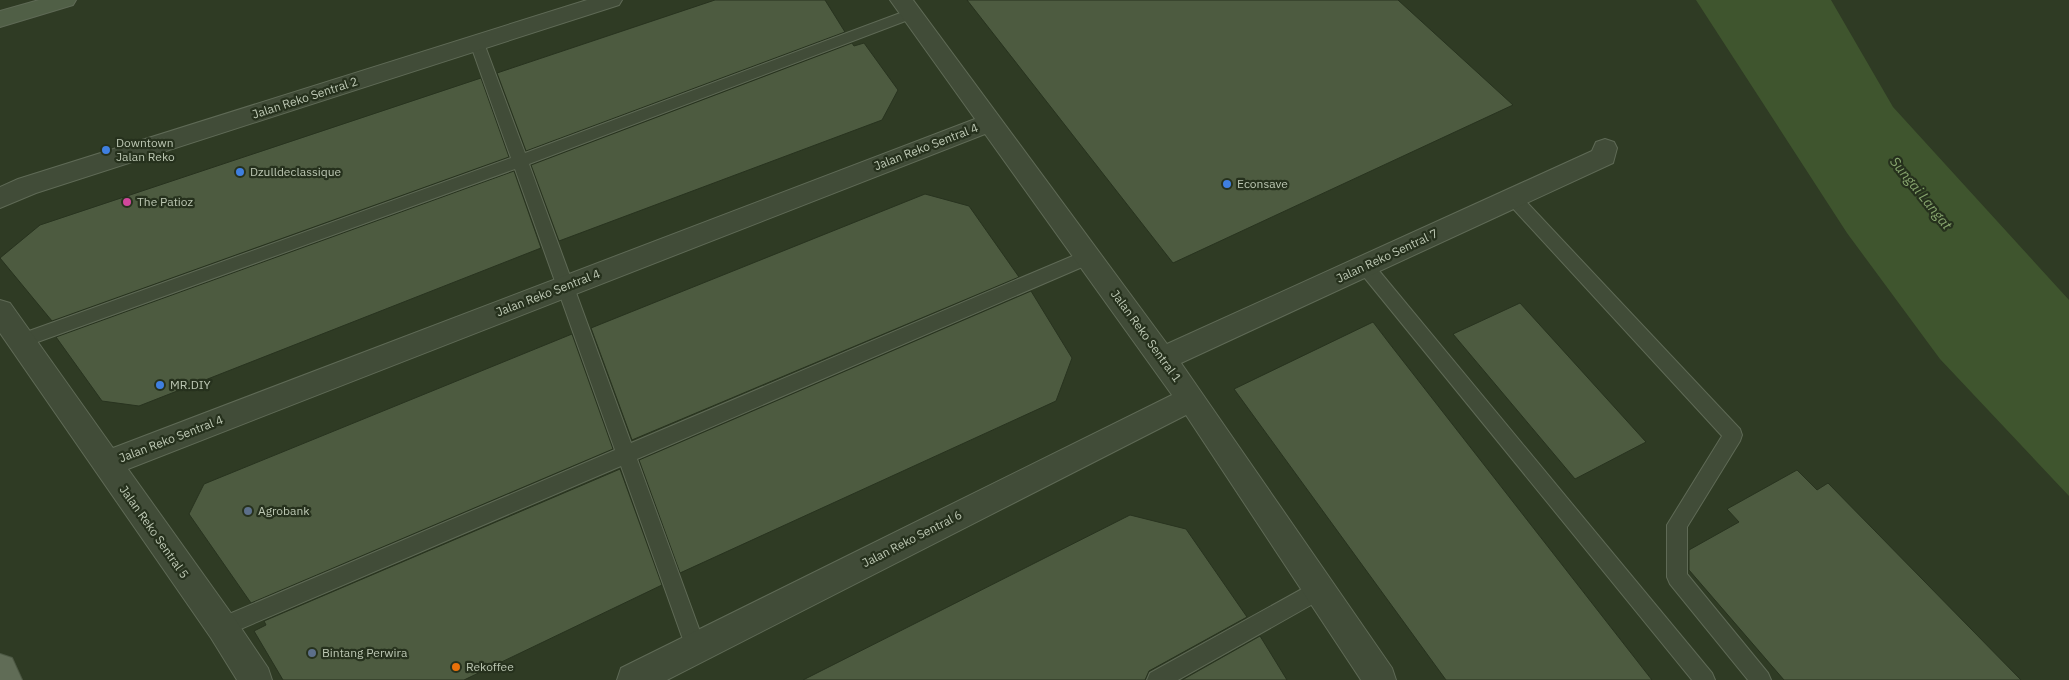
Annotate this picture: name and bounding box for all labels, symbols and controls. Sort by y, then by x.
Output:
street label: Jalan Reko Sentral 2 [250,73,360,122]
street label: Jalan Reko Sentral 4 [872,120,980,173]
place label: Downtown Jalan Reko [116,135,175,164]
marker: Downtown Jalan Reko [100,144,112,156]
water label: Sungai Langat [1886,153,1956,233]
place label: Dzulldeclassique [250,164,342,179]
marker: Dzulldeclassique [234,166,246,178]
place label: Econsave [1237,176,1288,191]
marker: Econsave [1221,178,1233,190]
place label: The Patioz [137,194,194,209]
marker: The Patioz [121,196,133,208]
street label: Jalan Reko Sentral 7 [1334,225,1440,286]
street label: Jalan Reko Sentral 4 [494,266,602,319]
street label: Jalan Reko Sentral 1 [1108,287,1185,385]
place label: MR.DIY [170,377,211,392]
marker: MR.DIY [154,379,166,391]
street label: Jalan Reko Sentral 4 [117,412,225,465]
street label: Jalan Reko Sentral 5 [117,482,192,581]
place label: Agrobank [258,503,310,518]
marker: Agrobank [242,505,254,517]
street label: Jalan Reko Sentral 6 [859,507,964,570]
place label: Bintang Perwira [322,645,408,660]
marker: Bintang Perwira [306,647,318,659]
place label: Rekoffee [466,659,514,674]
marker: Rekoffee [450,661,462,673]

